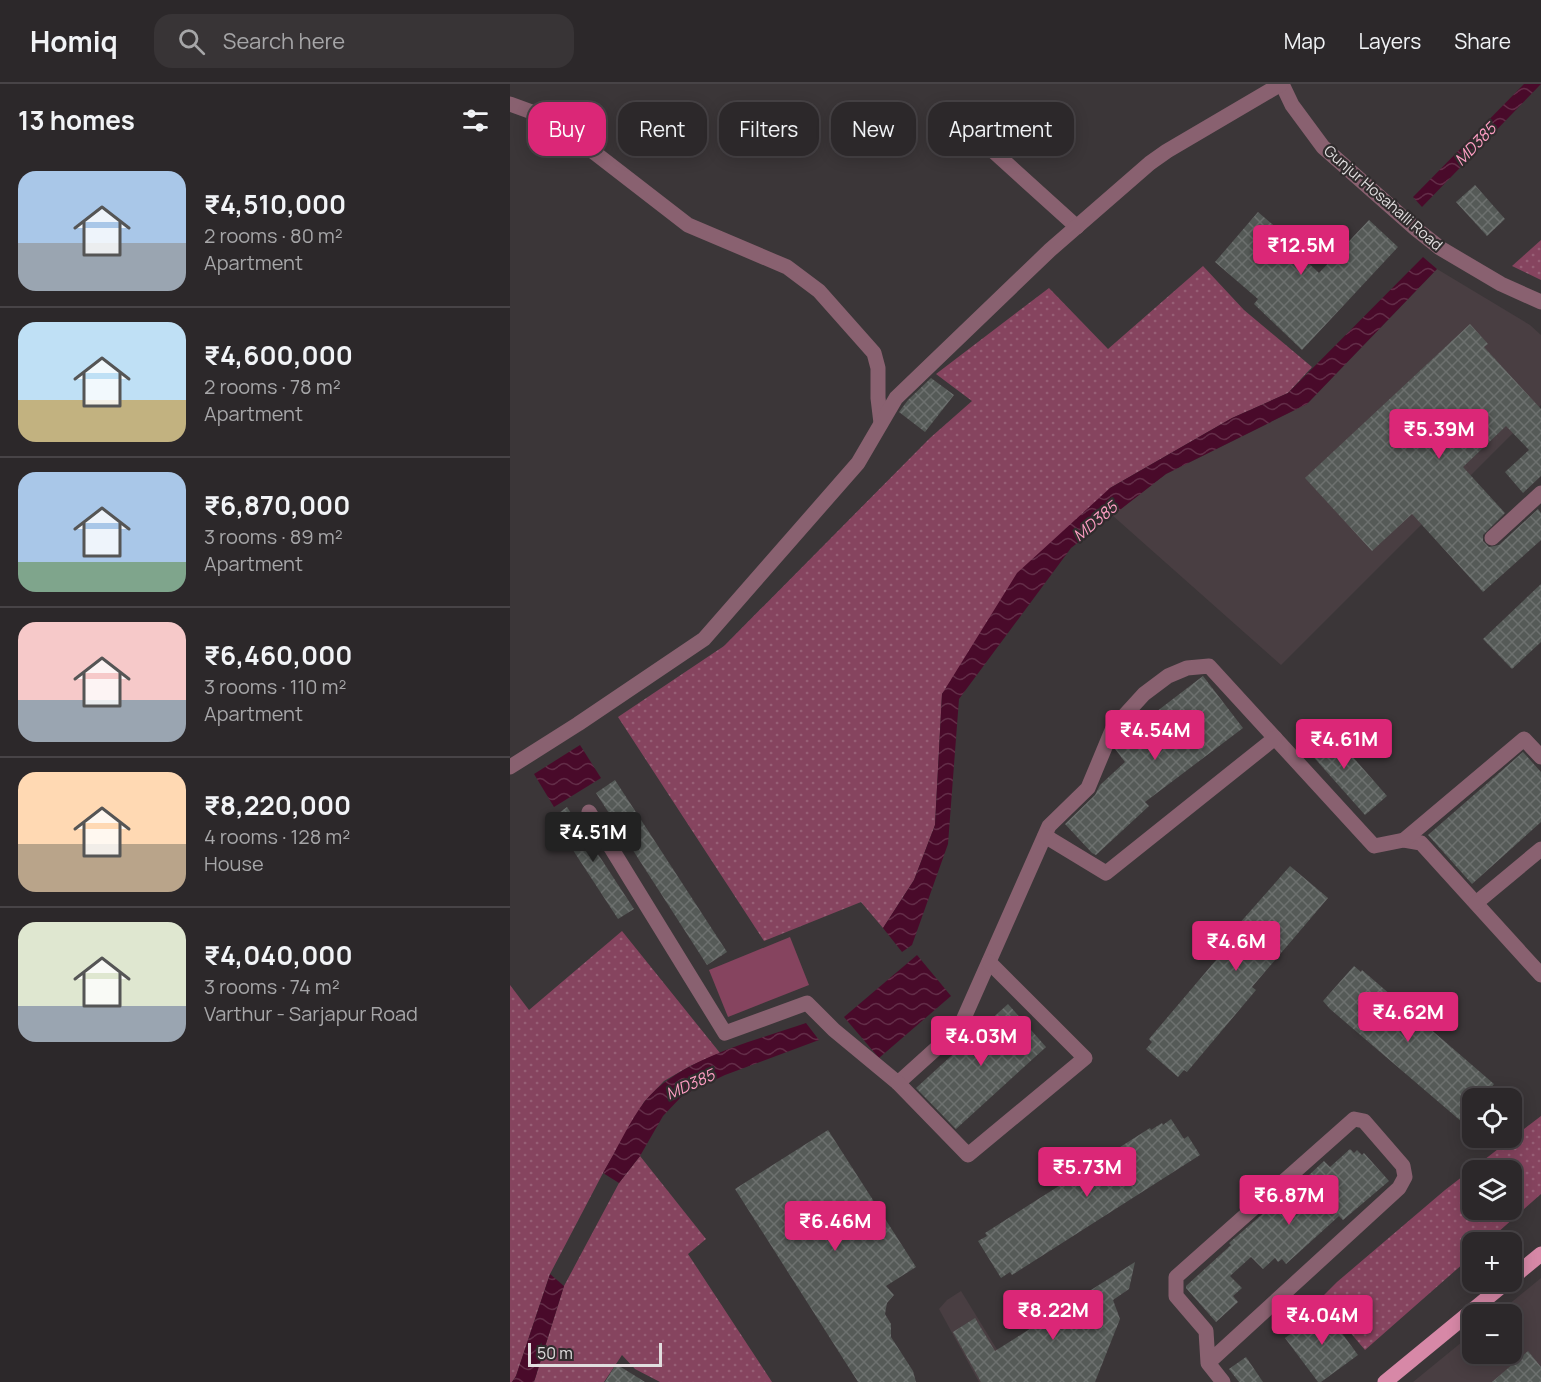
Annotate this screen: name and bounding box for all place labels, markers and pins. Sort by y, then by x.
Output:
pin: ₹12.5M [1252,225,1350,276]
pin: ₹5.39M [1390,409,1488,460]
pin: ₹4.54M [1106,710,1204,761]
pin: ₹4.61M [1295,719,1393,770]
pin: ₹4.51M [544,812,642,863]
pin: ₹4.6M [1194,921,1278,972]
pin: ₹4.62M [1359,992,1457,1043]
pin: ₹4.03M [932,1016,1030,1067]
pin: ₹5.73M [1038,1147,1136,1198]
pin: ₹6.87M [1240,1175,1338,1226]
pin: ₹6.46M [786,1201,884,1252]
pin: ₹8.22M [1004,1290,1102,1341]
pin: ₹4.04M [1273,1295,1371,1346]

